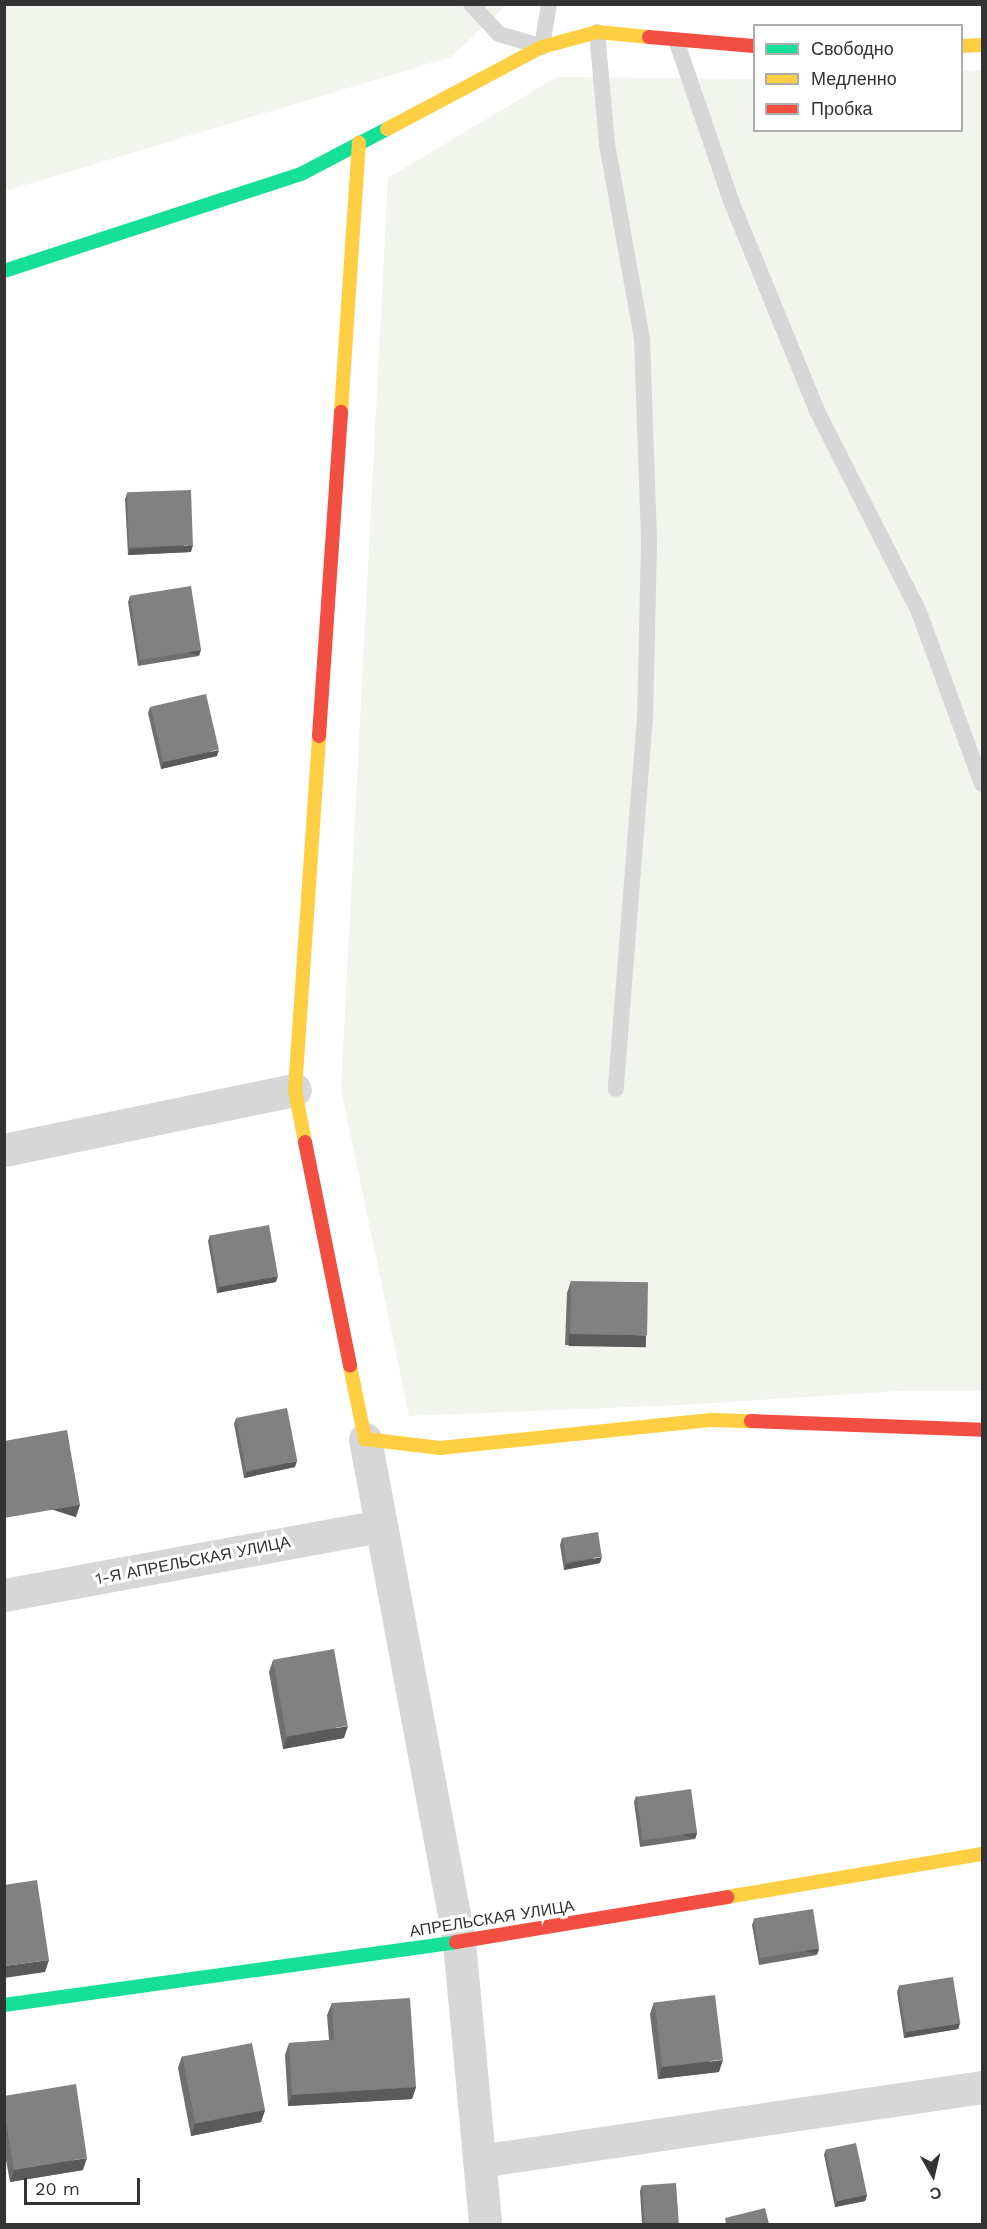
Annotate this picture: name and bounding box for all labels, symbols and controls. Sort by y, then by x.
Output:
legend [753,24,963,132]
text: Свободно [811,38,894,59]
text: Медленно [811,68,897,89]
text: Пробка [811,98,873,119]
street label: 1-Я АПРЕЛЬСКАЯ УЛИЦА [94,1533,292,1589]
street label: АПРЕЛЬСКАЯ УЛИЦА [408,1896,576,1942]
north arrow [903,2145,963,2205]
scale bar [27,2166,142,2204]
text: 20 m [35,2178,80,2199]
text: С [929,2183,943,2204]

